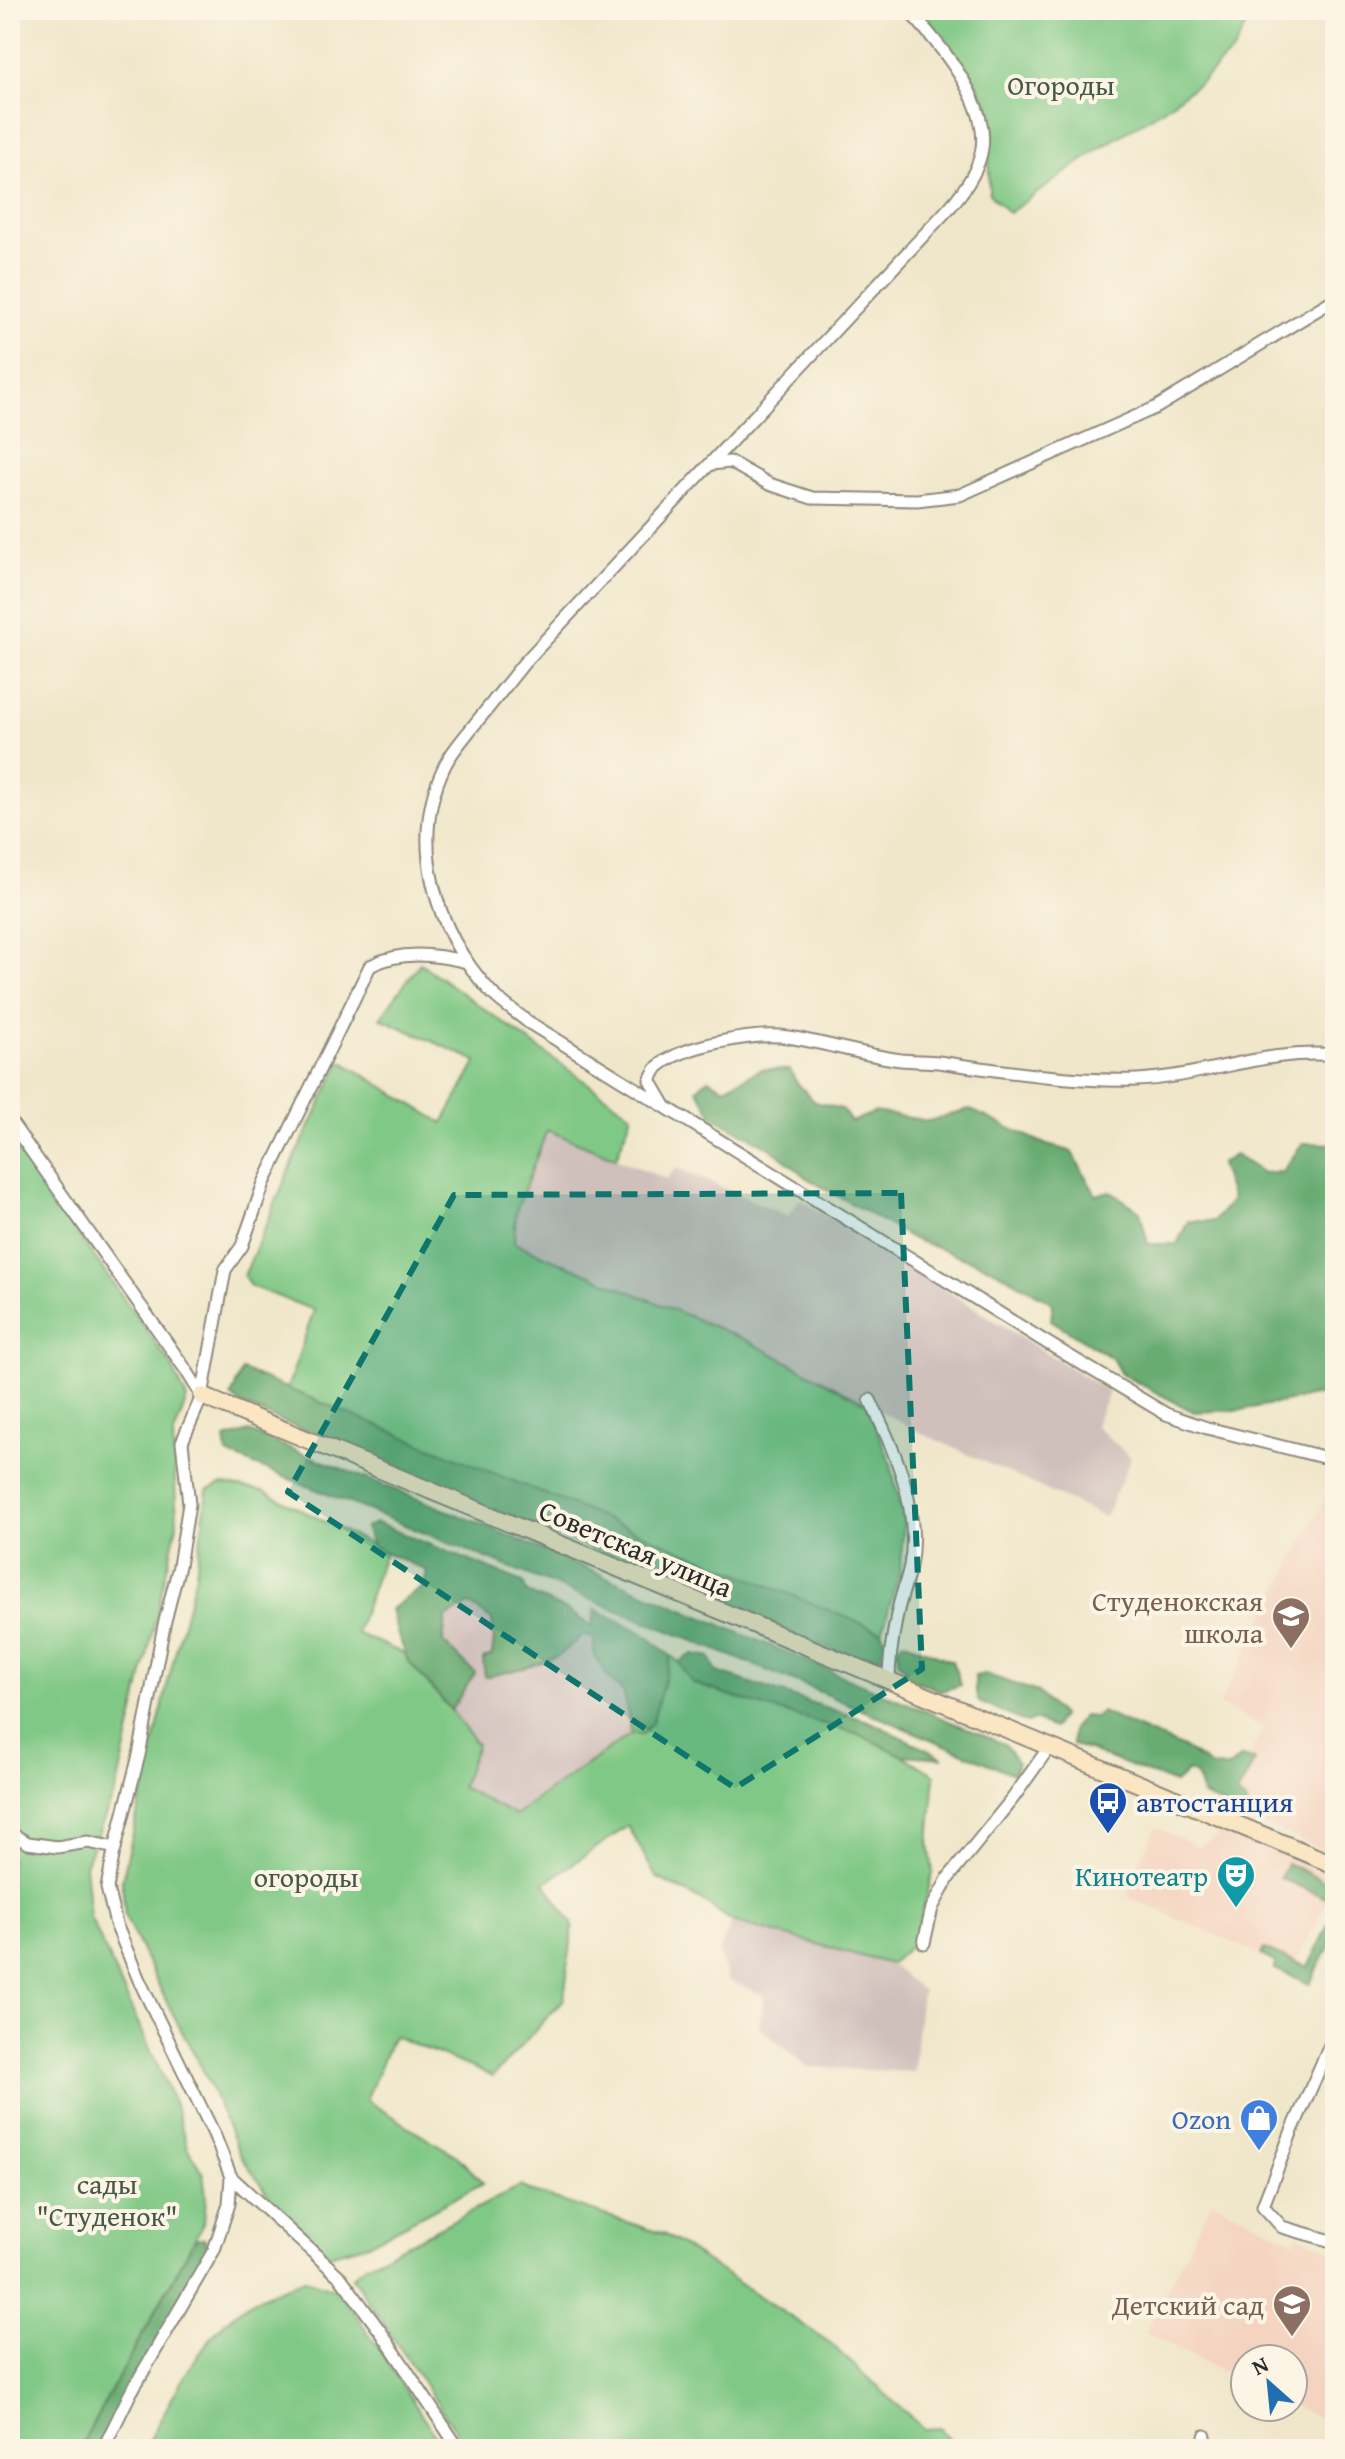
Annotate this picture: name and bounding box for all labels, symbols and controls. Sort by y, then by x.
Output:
park label: Огороды [1007,64,1115,105]
street label: Советская улица [533,1489,739,1607]
place label: Студенокская школа [1092,1580,1264,1653]
school or university icon: Студенокская школа [1270,1595,1312,1650]
bus stop icon: автостанция [1087,1780,1129,1835]
place label: автостанция [1136,1781,1293,1822]
theatre icon: Кинотеатр [1215,1854,1257,1909]
place label: Кинотеатр [1075,1855,1208,1896]
park label: огороды [254,1856,358,1897]
shop icon: Ozon [1238,2097,1280,2152]
place label: Ozon [1172,2098,1231,2139]
park label: сады "Студенок" [36,2163,178,2236]
school or university icon: Детский сад [1271,2283,1313,2338]
place label: Детский сад [1111,2284,1264,2325]
north arrow [1229,2343,1309,2423]
text: N [1246,2347,1274,2383]

